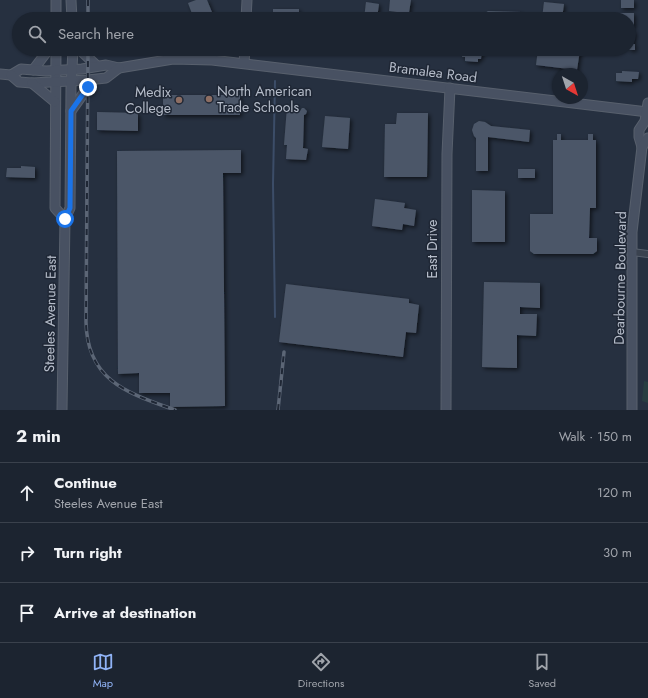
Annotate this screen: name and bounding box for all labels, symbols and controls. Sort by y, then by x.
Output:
search box [12,12,636,56]
icon: search [26,23,48,45]
text: Search here [58,23,134,45]
street label: Bramalea Road [388,57,478,87]
north arrow [552,68,588,104]
route end [79,78,97,96]
place label: North American Trade Schools [217,81,312,117]
place label: Medix College [125,82,171,118]
marker: North American Trade Schools [204,94,214,104]
marker: Medix College [174,95,184,105]
route start [56,210,74,228]
street label: Dearbourne Boulevard [609,211,631,345]
street label: East Drive [422,220,442,278]
street label: Steeles Avenue East [39,255,61,373]
text: 2 min [16,424,61,448]
text: Walk · 150 m [559,427,632,446]
text: Continue [54,472,117,494]
icon: ahead [16,482,38,504]
text: 120 m [597,483,632,502]
text: Steeles Avenue East [54,494,163,513]
icon: right [16,542,38,564]
text: Turn right [54,542,122,564]
text: 30 m [603,543,632,562]
icon: arrive [16,602,38,624]
text: Arrive at destination [54,602,196,624]
tab: Map [92,651,114,691]
tab: Directions [298,651,344,691]
tab: Saved [528,651,556,691]

